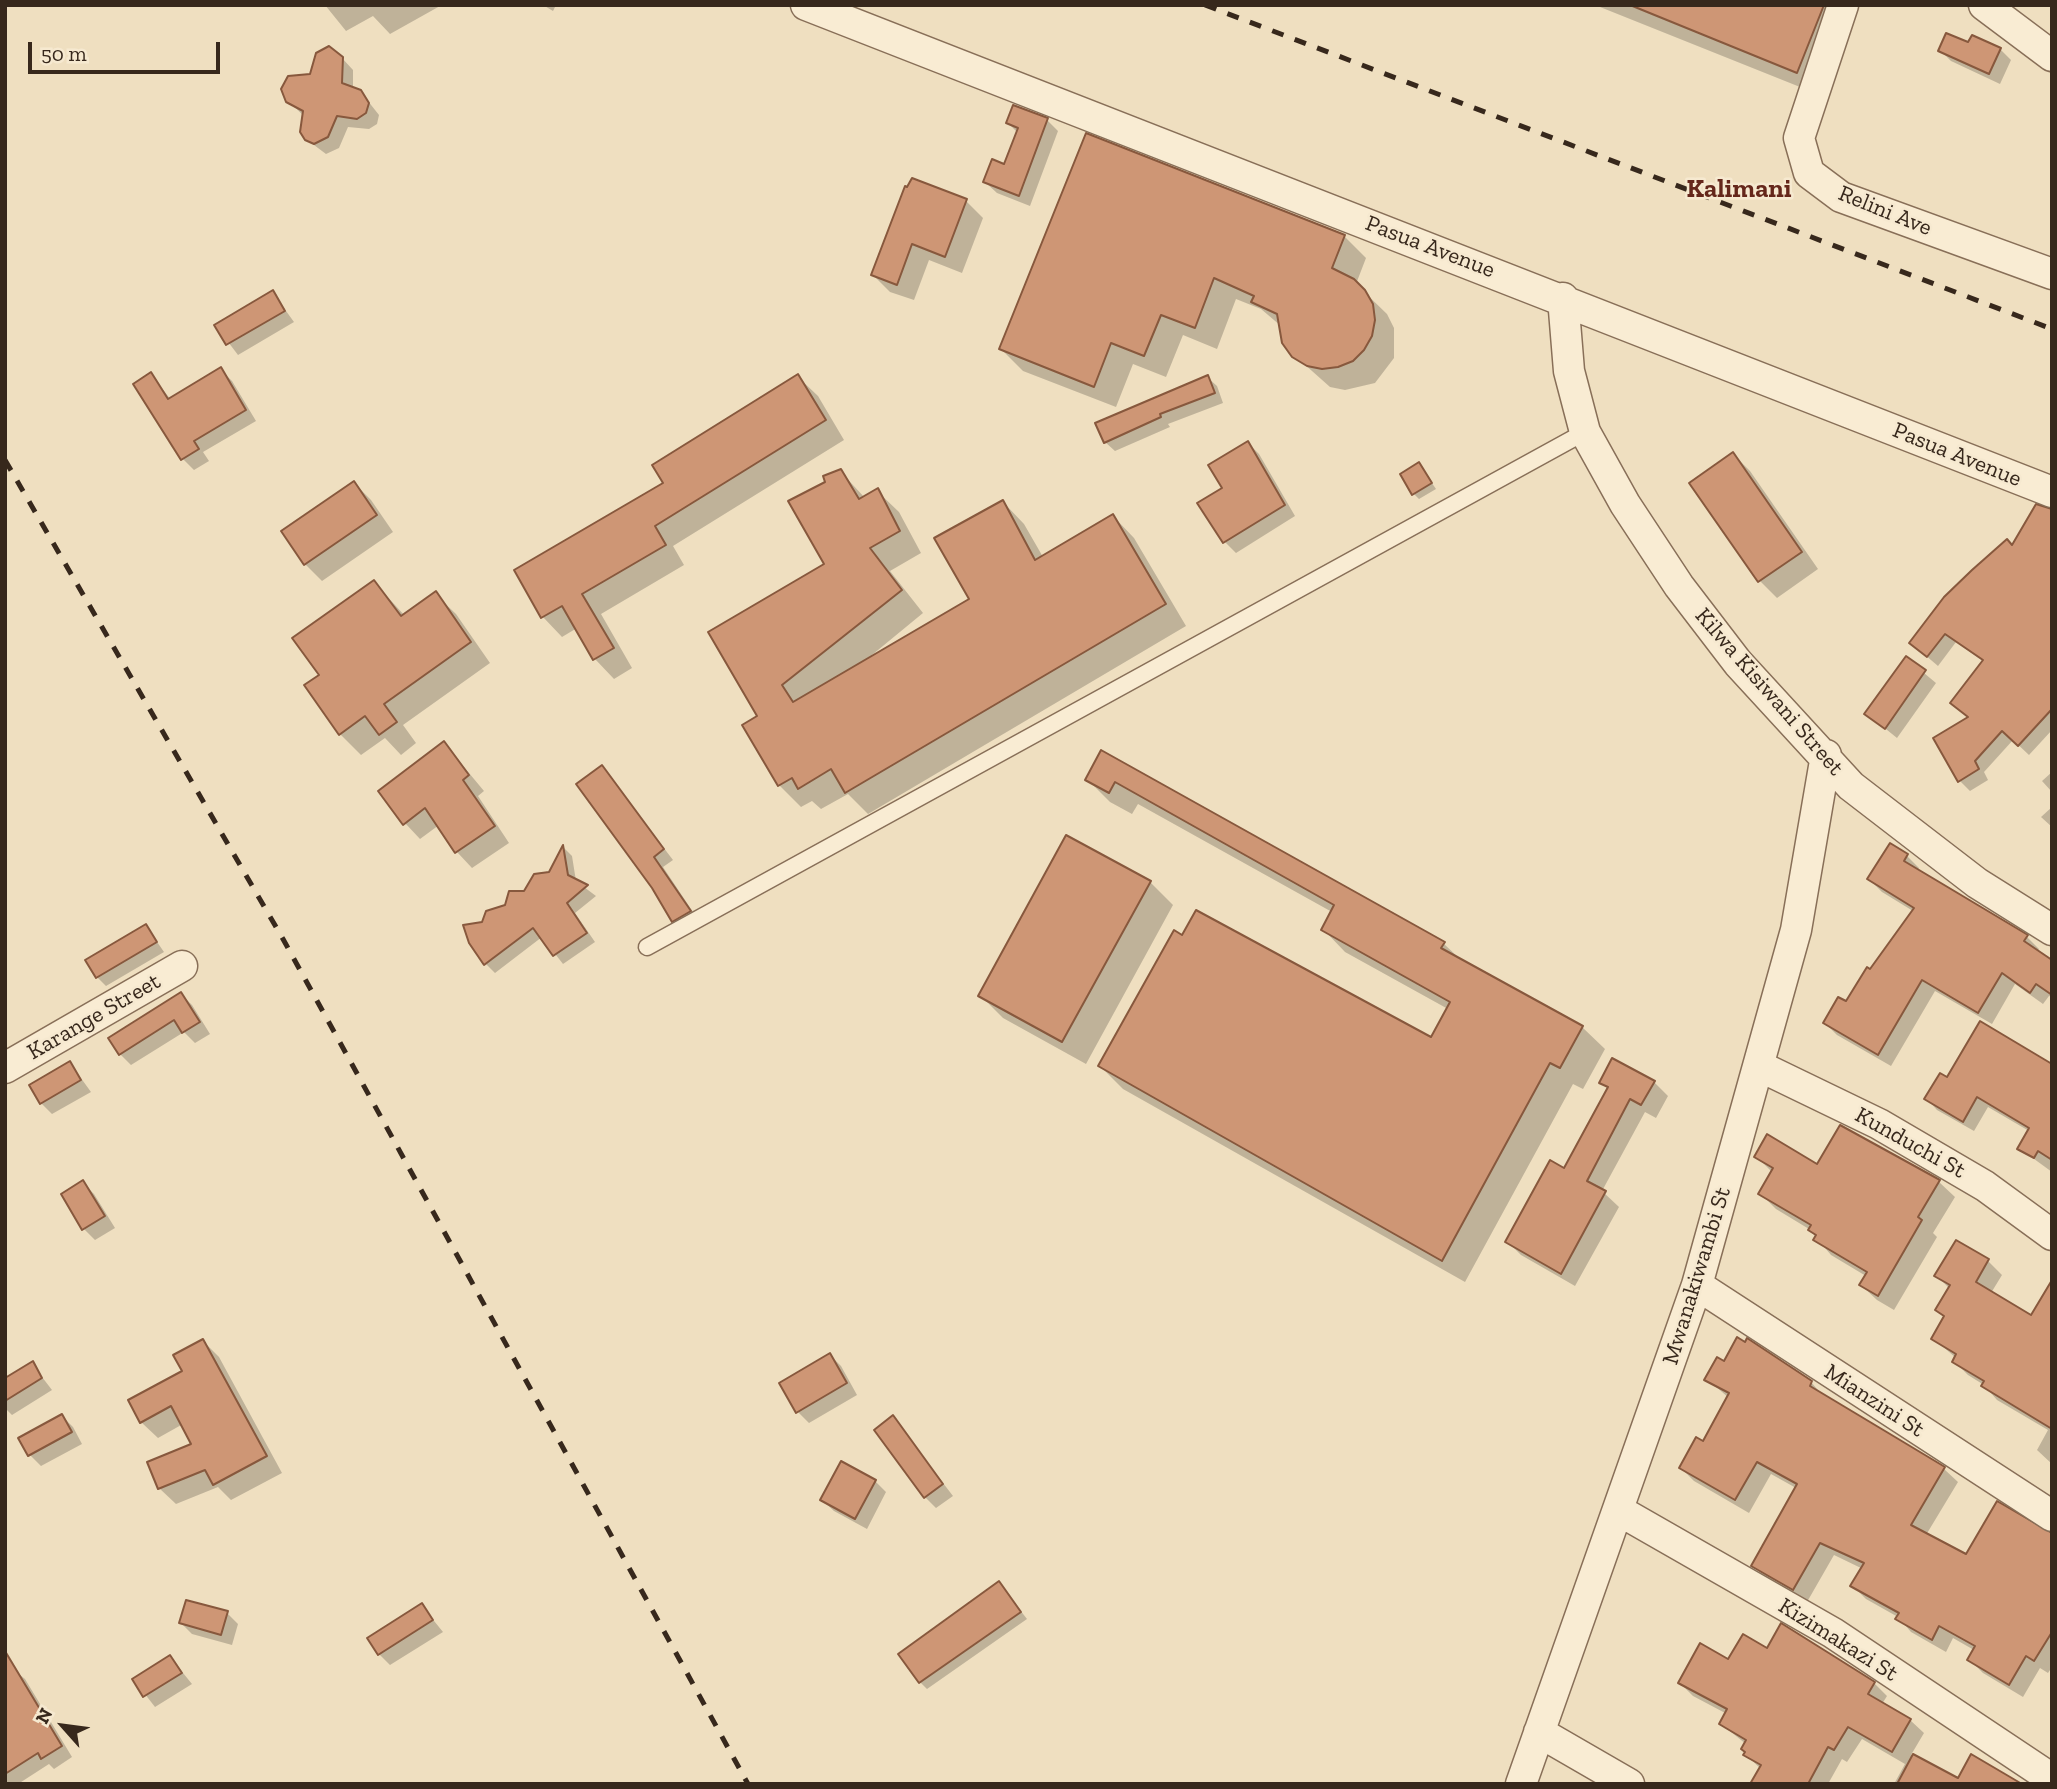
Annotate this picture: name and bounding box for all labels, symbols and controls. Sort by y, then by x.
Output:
scale bar [32,28,224,72]
text: 50 m [41,41,87,66]
district label: Kalimani [1687,174,1791,206]
street label: Relini Ave [1834,180,1936,242]
street label: Pasua Avenue [1361,210,1499,284]
street label: Pasua Avenue [1889,417,2025,493]
street label: Kilwa Kisiwani Street [1689,603,1849,781]
street label: Karange Street [23,968,165,1066]
street label: Kunduchi St [1850,1101,1970,1185]
street label: Mwanakiwambi St [1657,1184,1737,1368]
street label: Mianzini St [1819,1358,1929,1444]
street label: Kizimakazi St [1773,1592,1903,1688]
north arrow [28,1691,98,1761]
text: N [30,1704,58,1728]

